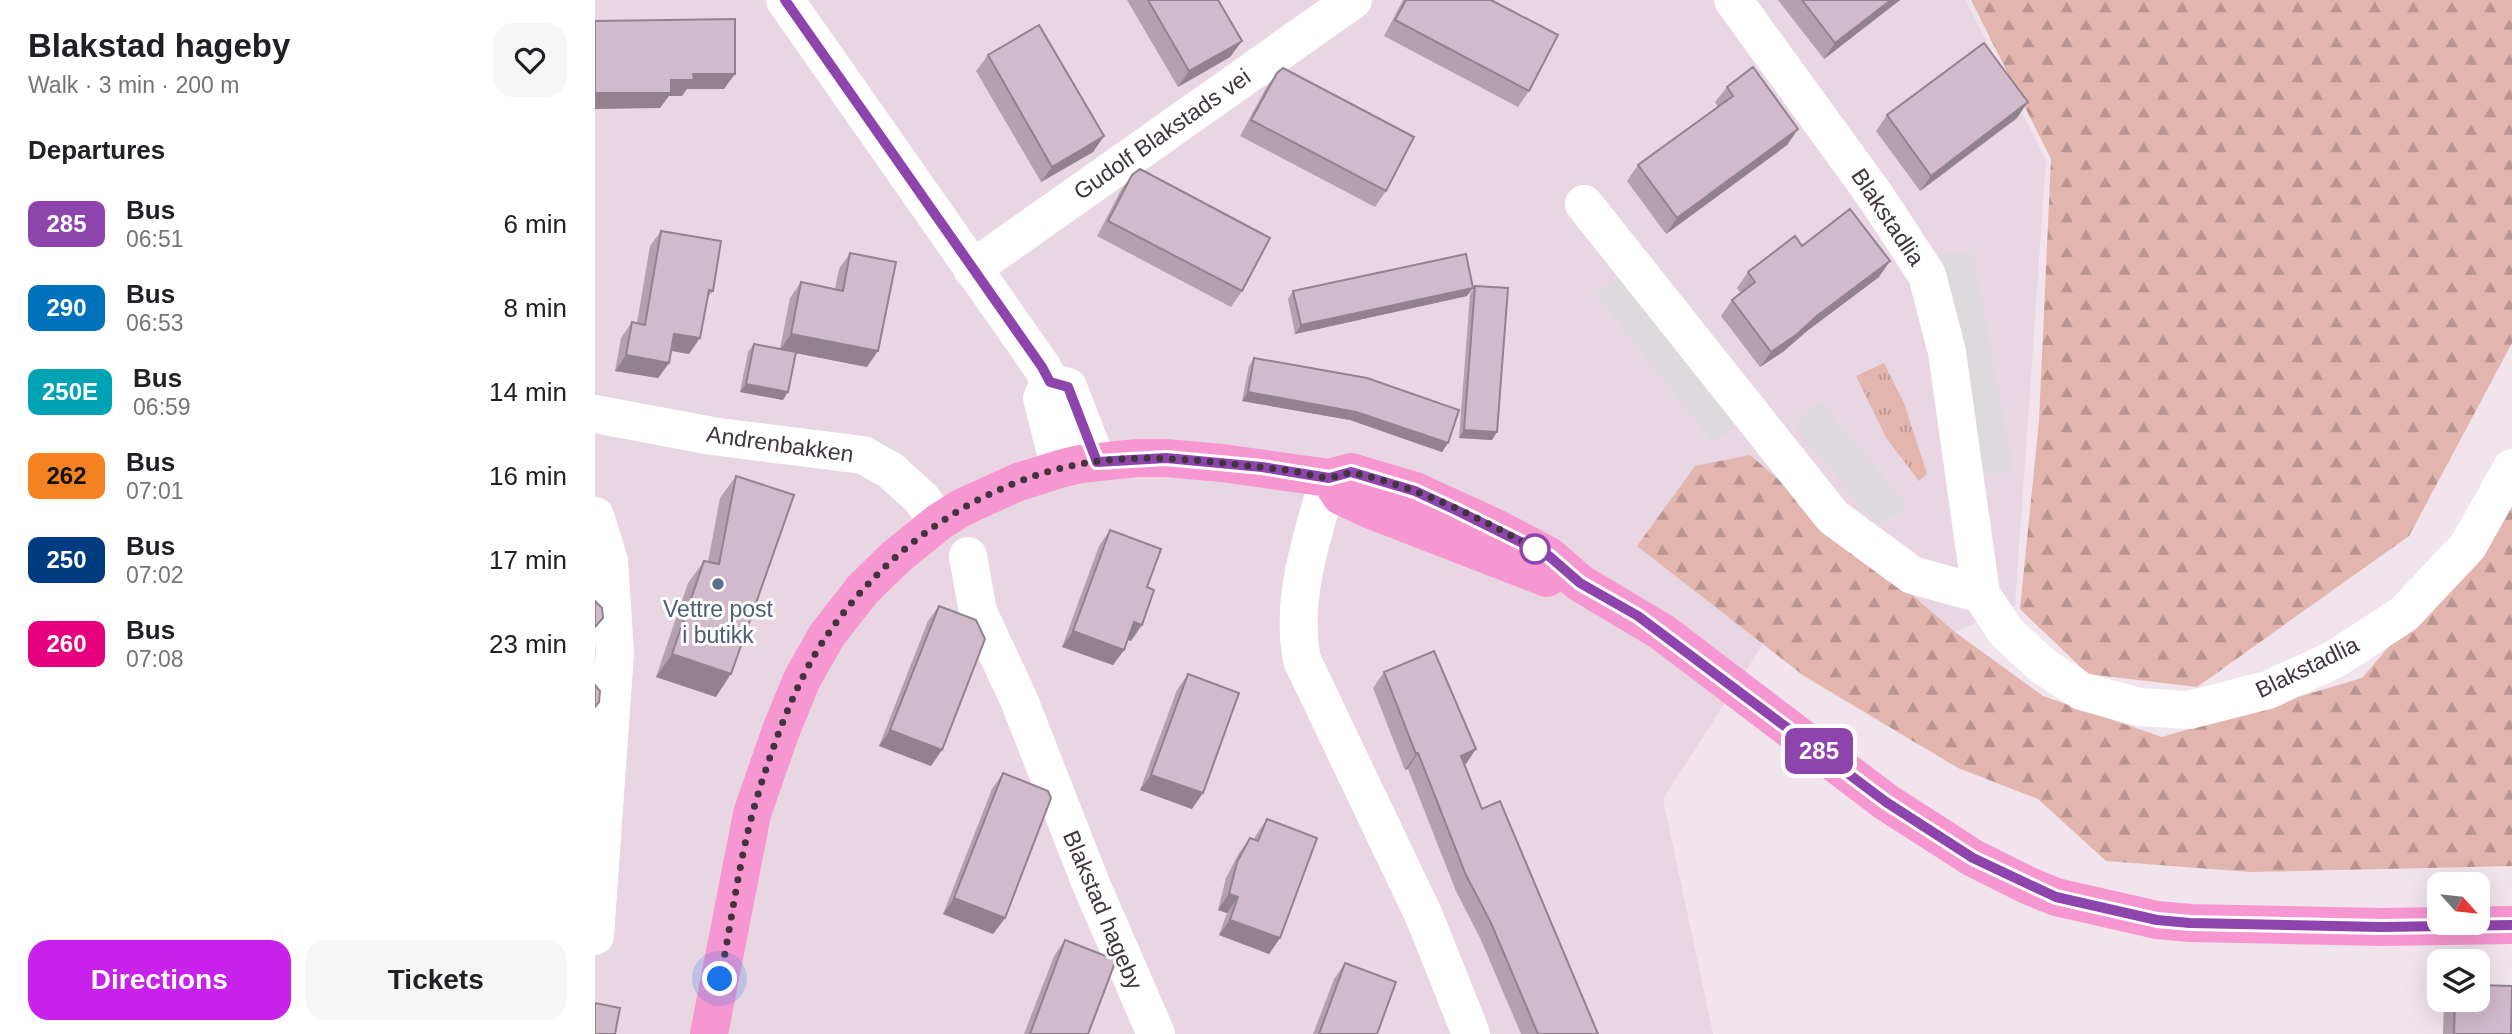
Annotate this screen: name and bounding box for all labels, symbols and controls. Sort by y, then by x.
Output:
button: heart [493,23,567,97]
text: Blakstad hageby [28,27,290,64]
street label: Gudolf Blakstads vei [1069,63,1255,205]
text: Walk · 3 min · 200 m [28,72,239,98]
text: Departures [28,135,165,165]
street label: Blakstadlia [1846,164,1930,271]
text: Bus [126,195,175,225]
text: 6 min [503,209,567,239]
text: 285 [46,210,87,237]
text: 06:51 [126,226,184,252]
text: Bus [126,279,175,309]
text: 8 min [503,293,567,323]
text: 290 [46,294,87,321]
text: 06:53 [126,310,184,336]
text: Bus [133,363,182,393]
text: 14 min [489,377,567,407]
text: 250E [42,378,98,405]
text: 06:59 [133,394,191,420]
street label: Andrenbakken [705,421,855,467]
text: Bus [126,447,175,477]
text: 16 min [489,461,567,491]
text: 262 [46,462,87,489]
text: 07:01 [126,478,184,504]
text: Bus [126,531,175,561]
unlabelled marker [1520,534,1550,564]
text: 17 min [489,545,567,575]
text: 250 [46,546,87,573]
text: 07:02 [126,562,184,588]
marker: Vettre post i butikk [710,576,726,592]
place label: Vettre post i butikk [663,596,774,648]
text: Bus [126,615,175,645]
text: 23 min [489,629,567,659]
text: 260 [46,630,87,657]
street label: Blakstadlia [2251,631,2363,703]
text: 07:08 [126,646,184,672]
line badge: 285 [1779,728,1859,774]
text: 285 [1799,737,1839,764]
street label: Blakstad hageby [1058,827,1148,994]
north arrow [2427,872,2490,934]
map controls [2427,872,2490,1012]
button: Directions [28,940,291,1020]
button: Tickets [305,940,567,1020]
button: layers [2427,949,2490,1012]
your location [702,961,737,996]

